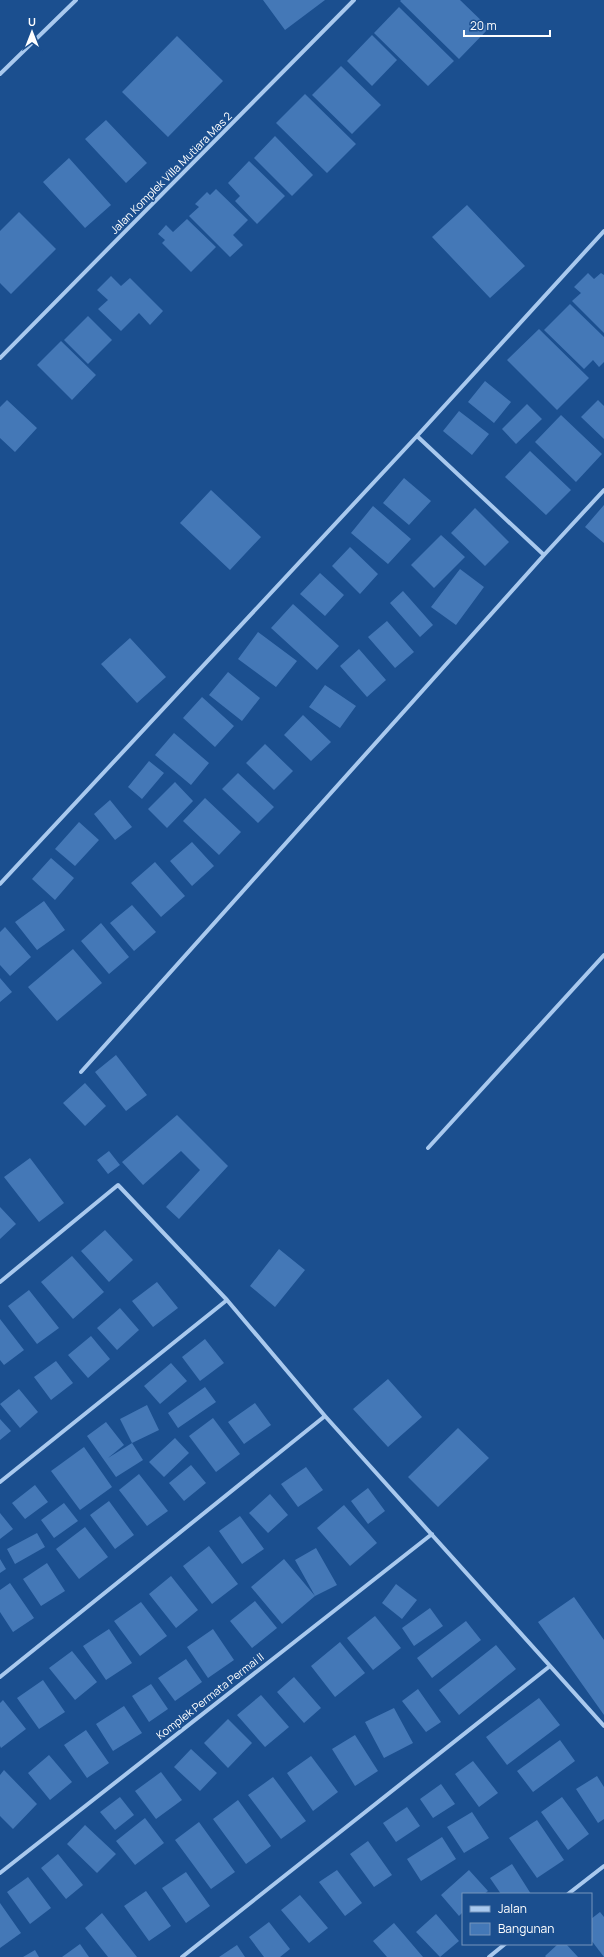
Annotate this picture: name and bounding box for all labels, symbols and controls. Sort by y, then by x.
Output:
north arrow [12,12,52,52]
scale bar [464,12,550,38]
text: U [28,14,36,29]
text: 20 m [470,17,497,34]
street label: Jalan Komplek Villa Mutiara Mas 2 [106,108,235,237]
street label: Komplek Permata Permai II [153,1649,267,1742]
legend [462,1893,592,1945]
text: Jalan [498,1900,527,1917]
text: Bangunan [498,1920,554,1937]

